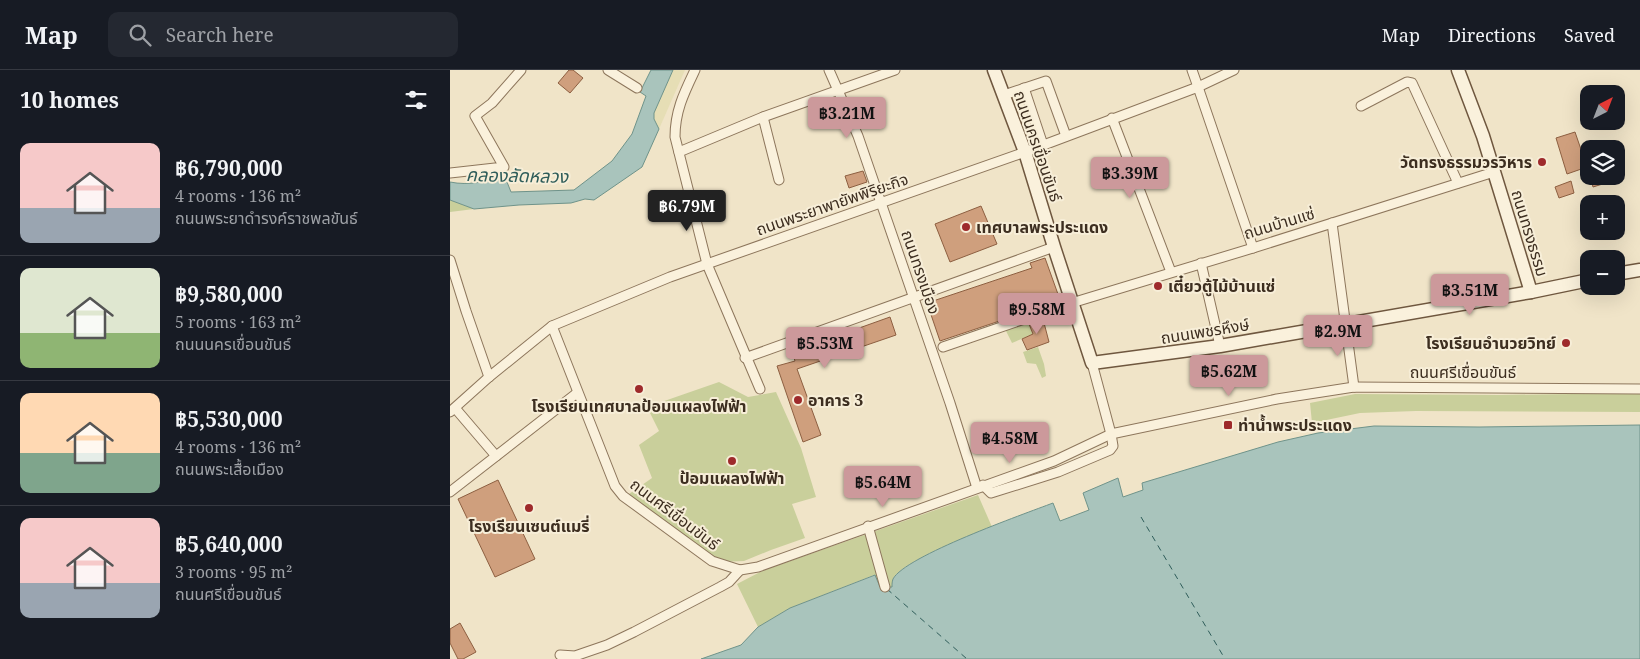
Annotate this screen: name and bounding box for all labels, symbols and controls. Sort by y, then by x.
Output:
search box [108,12,458,57]
text: Map [25,18,78,51]
icon: search [126,21,154,49]
text: Search here [166,22,274,48]
text: Map [1382,23,1420,47]
text: Directions [1448,23,1536,47]
text: Saved [1564,23,1615,47]
north arrow [1580,85,1625,130]
map controls [1580,85,1625,295]
text: 10 homes [20,86,119,114]
icon: filters [402,86,430,114]
street label: ถนนนครเขื่อนขันธ์ [1009,87,1067,205]
pin: ฿3.21M [806,97,888,139]
text: ฿3.21M [819,102,875,124]
button: layers [1580,140,1625,185]
place label: วัดทรงธรรมวรวิหาร [1400,151,1532,173]
text: ฿6,790,000 [175,154,283,182]
pin: ฿3.39M [1089,156,1171,199]
marker: วัดทรงธรรมวรวิหาร [1536,156,1548,168]
water label: คลองลัดหลวง [466,162,570,188]
text: ฿3.39M [1102,162,1158,184]
icon: home [60,163,120,223]
street label: ถนนพระยาพายัพพิริยะกิจ [753,168,911,240]
text: 4 rooms · 136 m² [175,185,301,207]
street label: ถนนทรงธรรม [1506,187,1554,279]
pin: ฿6.79M [646,190,728,232]
text: ฿6.79M [659,195,715,217]
button: + [1580,195,1625,240]
street label: ถนนบ้านแซ่ [1241,202,1317,244]
text: ถนนพระยาดำรงค์ราชพลขันธ์ [175,207,358,229]
place label: เทศบาลพระประแดง [976,216,1108,238]
marker: เทศบาลพระประแดง [960,221,972,233]
street label: ถนนทรงเมือง [896,227,946,317]
button: − [1580,250,1625,295]
pin: ฿3.51M [1429,274,1511,316]
place label: เตี๋ยวตู้ไม้บ้านแซ่ [1168,275,1275,297]
text: ฿3.51M [1442,279,1498,301]
text: ฿9,580,000 [175,280,283,308]
marker: เตี๋ยวตู้ไม้บ้านแซ่ [1152,280,1164,292]
icon: home [60,288,120,348]
pin: ฿9.58M [996,292,1078,335]
text: ฿9.58M [1009,298,1065,320]
text: 5 rooms · 163 m² [175,311,301,333]
street label: ถนนเพชรหึงษ์ [1159,313,1251,349]
pin: ฿2.9M [1303,314,1373,357]
text: ฿2.9M [1314,320,1362,342]
pin: ฿5.53M [784,326,866,369]
text: ฿5.53M [797,332,853,354]
place label: โรงเรียนอำนวยวิทย์ [1426,332,1556,354]
text: ถนนนครเขื่อนขันธ์ [175,333,291,355]
marker: โรงเรียนอำนวยวิทย์ [1560,337,1572,349]
pin: ฿5.62M [1188,354,1270,397]
text: ฿5.62M [1201,360,1257,382]
street label: ถนนศรีเขื่อนขันธ์ [1410,361,1517,383]
marker: โรงเรียนเทศบาลป้อมแผลงไฟฟ้า [633,383,645,395]
place label: อาคาร 3 [808,389,863,411]
marker: อาคาร 3 [792,394,804,406]
place label: โรงเรียนเทศบาลป้อมแผลงไฟฟ้า [531,395,747,417]
text: ฿5,530,000 [175,405,283,433]
icon: home [60,413,120,473]
place label: ท่าน้ำพระประแดง [1238,414,1352,436]
marker: ท่าน้ำพระประแดง [1222,419,1234,431]
pin: ฿4.58M [969,422,1051,464]
text: ฿4.58M [982,427,1038,449]
text: 4 rooms · 136 m² [175,436,301,458]
marker: ป้อมแผลงไฟฟ้า [726,455,738,467]
text: ถนนพระเสื้อเมือง [175,458,284,480]
pin: ฿5.64M [842,466,924,508]
place label: ป้อมแผลงไฟฟ้า [679,467,785,489]
text: ฿5.64M [855,471,911,493]
street label: ถนนศรีเขื่อนขันธ์ [626,473,724,555]
marker: โรงเรียนเซนต์แมรี่ [523,502,535,514]
place label: โรงเรียนเซนต์แมรี่ [468,515,590,537]
text: ฿5,640,000 [175,530,283,558]
icon: home [60,538,120,598]
text: 3 rooms · 95 m² [175,561,292,583]
text: ถนนศรีเขื่อนขันธ์ [175,583,282,605]

